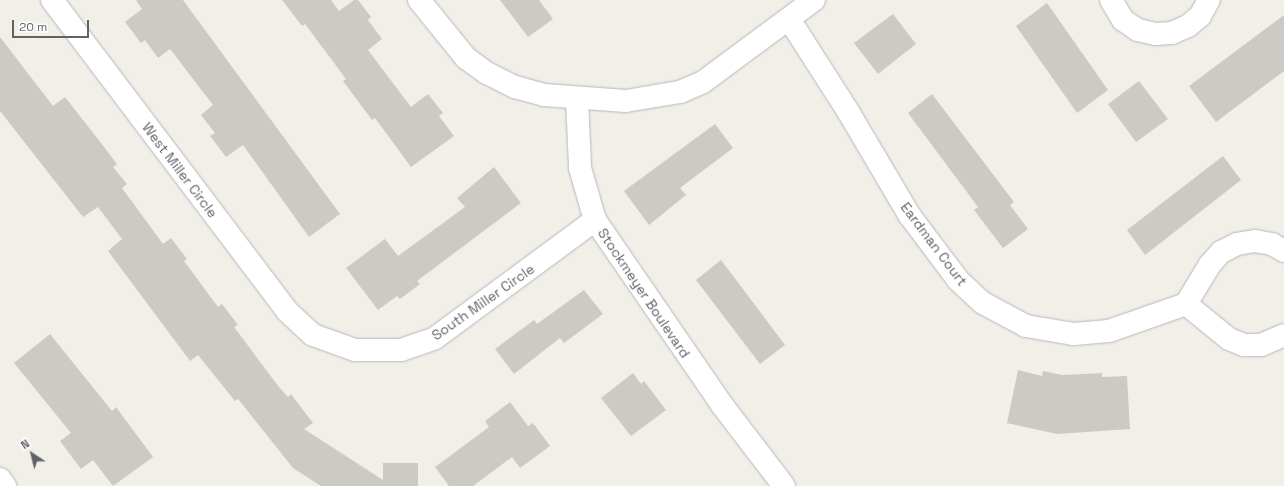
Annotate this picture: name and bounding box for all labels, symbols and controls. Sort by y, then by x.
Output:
scale bar [14,12,91,38]
text: 20 m [19,19,47,35]
street label: West Miller Circle [139,119,221,221]
street label: Eardman Court [897,199,971,289]
street label: Stockmeyer Boulevard [594,225,694,361]
street label: South Miller Circle [428,260,538,344]
north arrow [12,434,52,474]
text: N [18,436,32,452]

